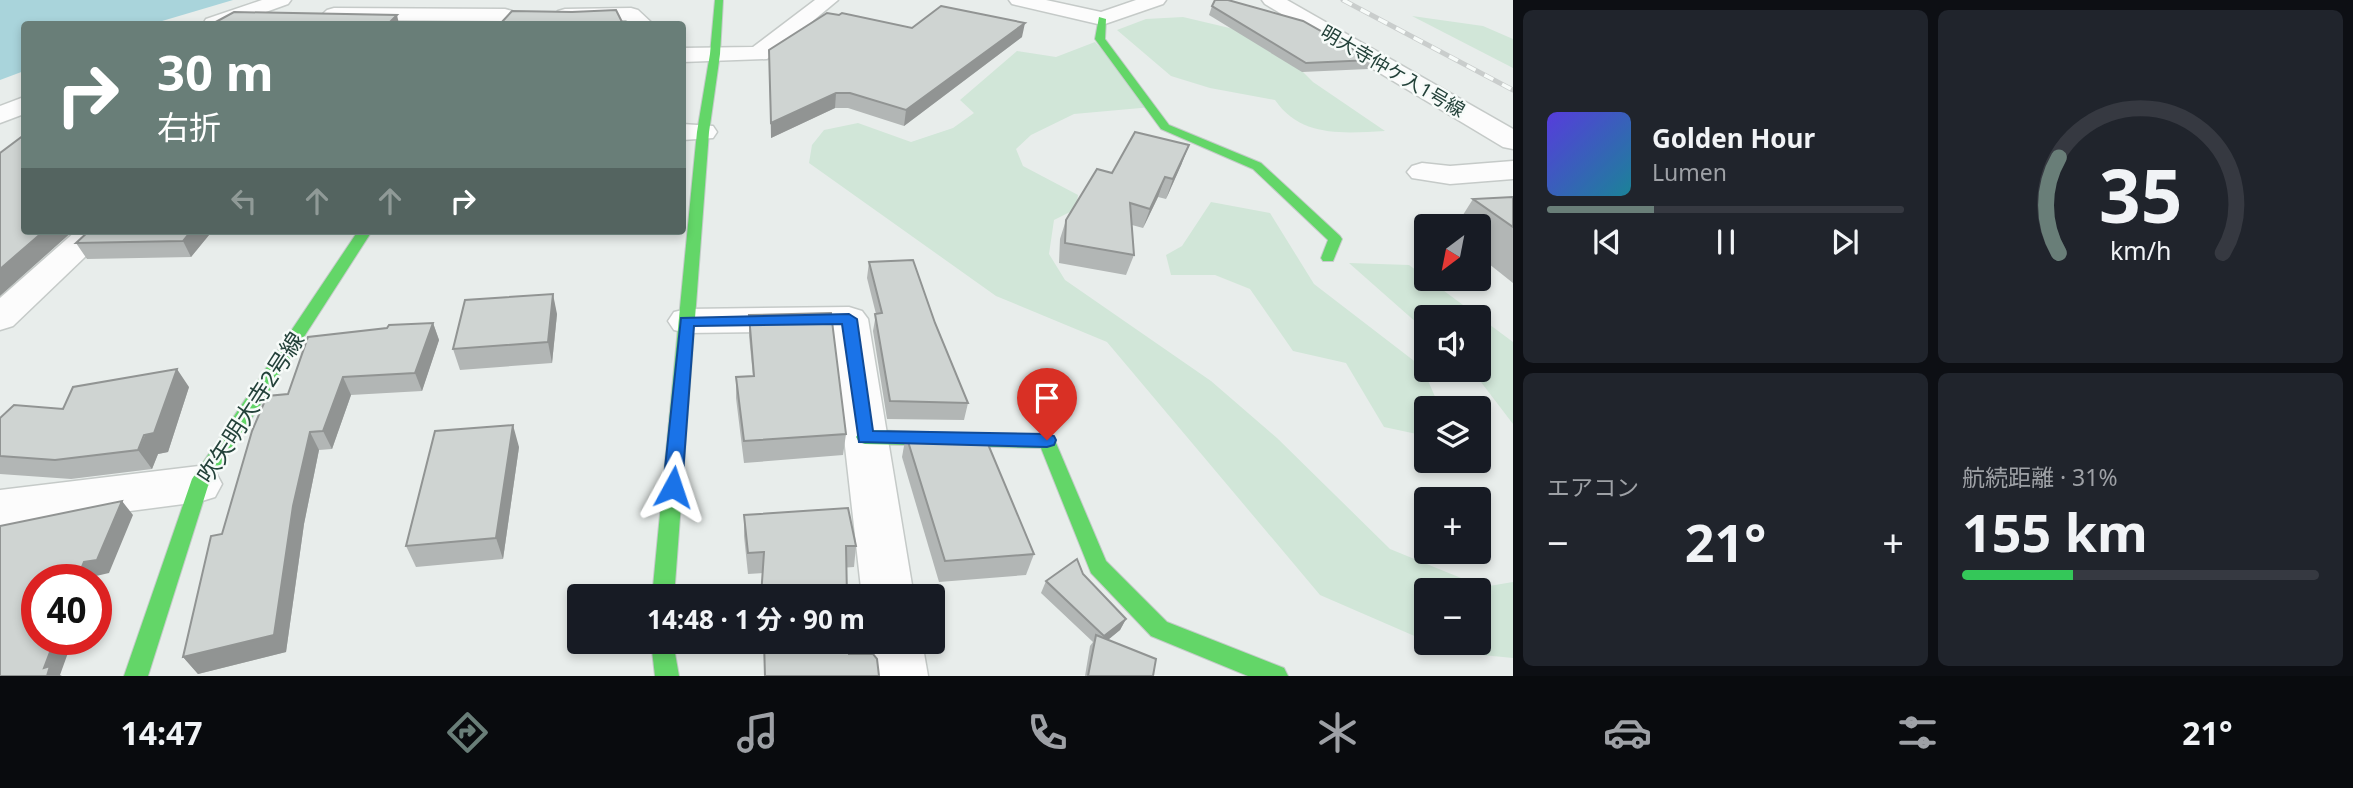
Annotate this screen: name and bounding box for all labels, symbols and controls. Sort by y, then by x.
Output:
street label: 明大寺仲ケ入1号線 [1316,19,1470,123]
text: 30 m [157,39,274,105]
icon: right [42,49,133,140]
text: 右折 [157,105,221,148]
text: Golden Hour [1652,120,1815,156]
text: 35 [2099,145,2182,244]
text: Lumen [1652,156,1727,188]
icon: left [225,182,263,220]
icon: ahead [298,182,336,220]
icon: ahead [371,182,409,220]
icon: right [444,182,482,220]
north arrow [1414,214,1491,290]
map controls [1414,214,1491,655]
icon: previous [1588,223,1626,261]
icon: pause [1707,223,1745,261]
icon: next [1826,223,1864,261]
text: km/h [2110,233,2171,267]
button: sound [1414,305,1491,382]
street label: 吹矢明大寺2号線 [189,325,311,489]
pin [1017,368,1077,440]
icon: arrive [1028,379,1066,417]
button: layers [1414,396,1491,473]
position arrow [636,450,710,524]
text: 航続距離 · 31% [1962,461,2118,493]
text: エアコン [1547,471,1639,503]
button: + [1414,487,1491,564]
text: 155 km [1962,496,2148,567]
text: 21° [1685,506,1766,577]
text: − [1547,516,1569,568]
text: + [1882,516,1904,568]
speed limit sign: 40 [21,564,112,655]
button: − [1414,578,1491,655]
text: 14:48 · 1 分 · 90 m [647,601,865,637]
icon: directions [443,708,492,757]
icon: music [733,708,782,757]
icon: phone [1023,708,1072,757]
icon: climate [1313,708,1362,757]
icon: car [1603,708,1652,757]
icon: filters [1893,708,1942,757]
text: 14:47 [120,711,203,754]
text: 21° [2182,711,2233,754]

